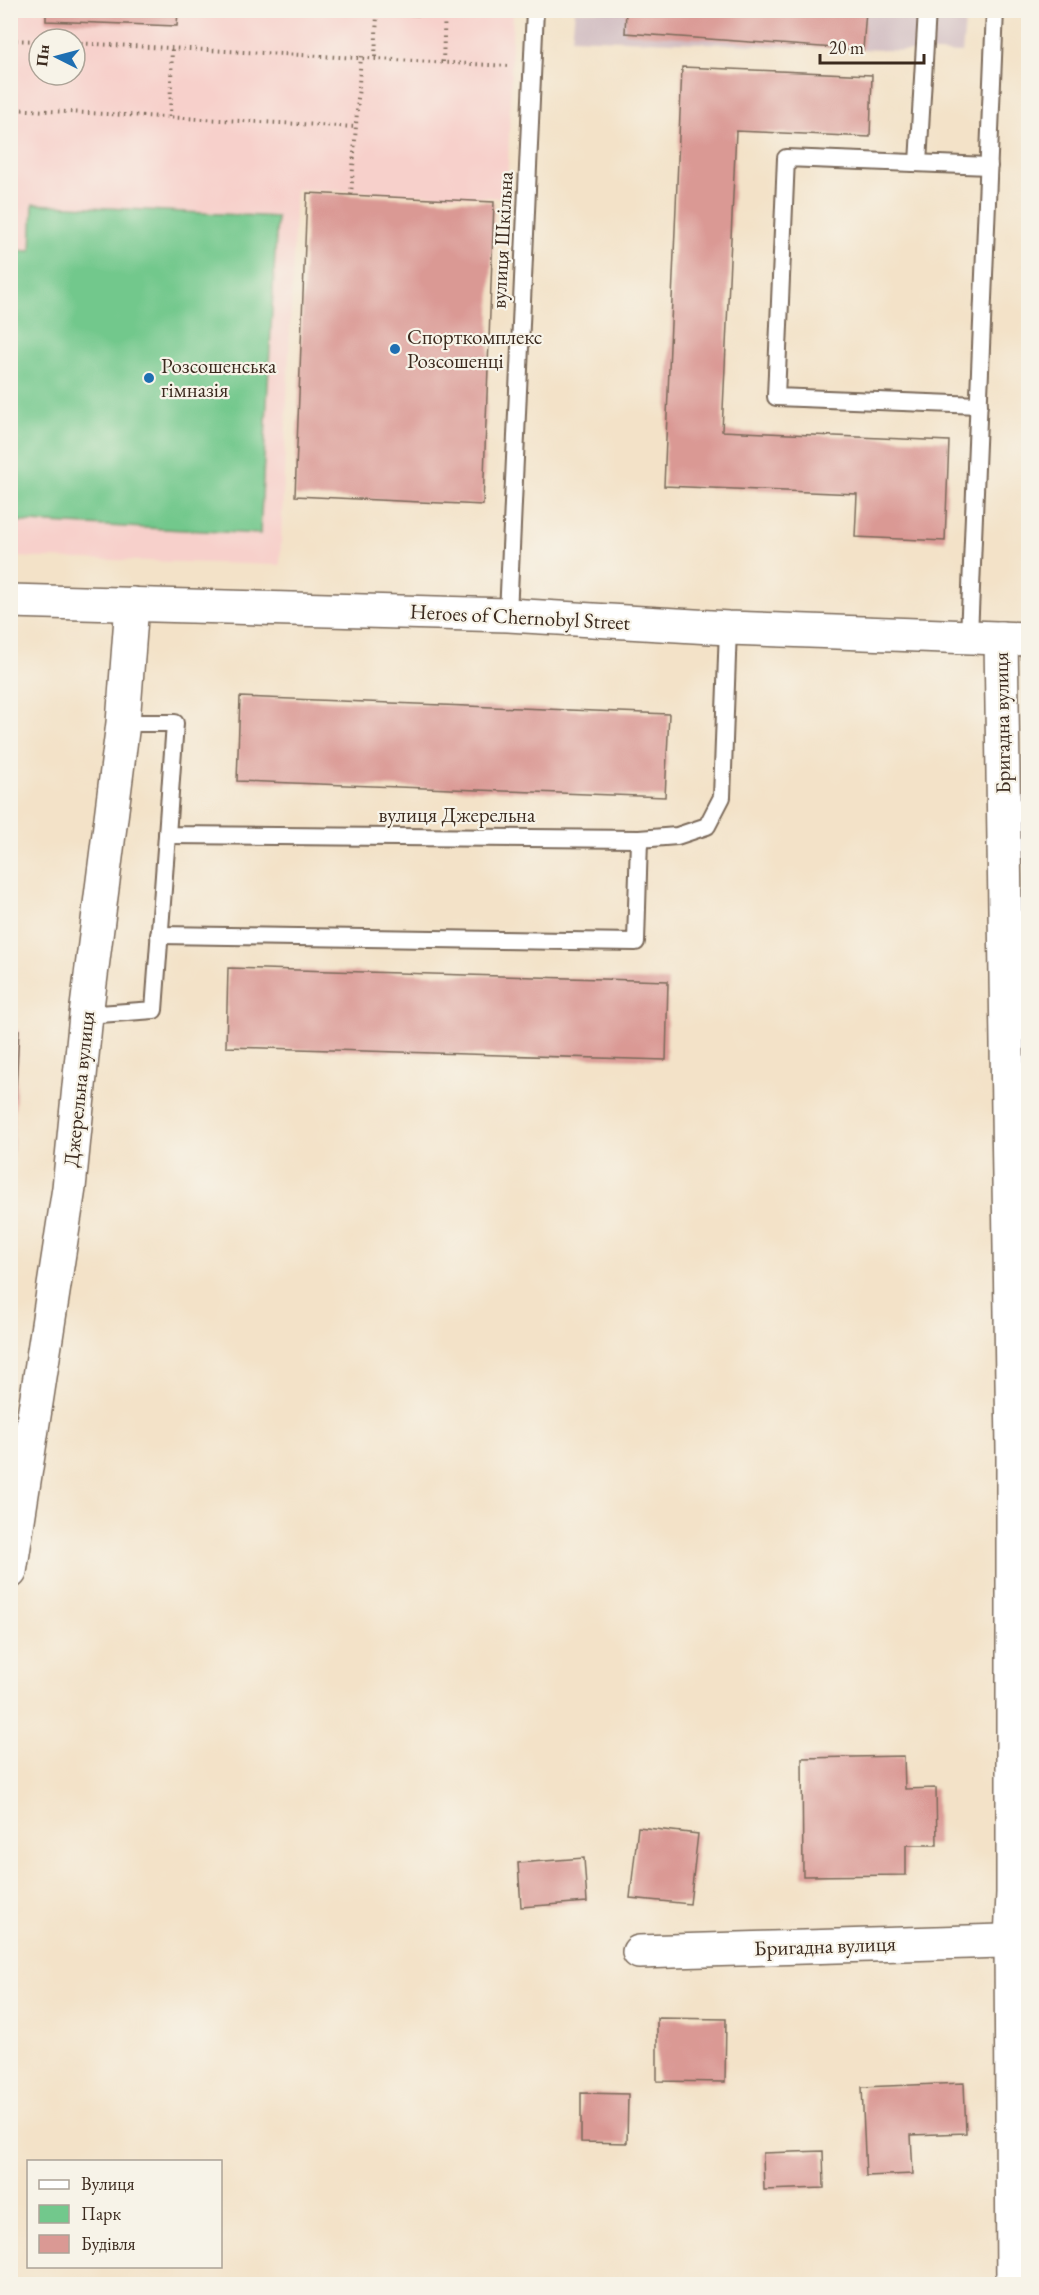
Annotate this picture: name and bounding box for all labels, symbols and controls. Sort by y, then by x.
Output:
north arrow [27,27,87,87]
scale bar [820,27,924,65]
text: 20 m [829,36,864,59]
text: Пн [31,44,54,67]
street label: вулиця Шкільна [484,170,519,309]
place label: Спорткомплекс Розсошенці [407,323,542,374]
marker: Спорткомплекс Розсошенці [388,342,402,356]
place label: Розсошенська гімназія [161,352,277,403]
marker: Розсошенська гімназія [142,371,156,385]
street label: Heroes of Chernobyl Street [409,597,631,636]
street label: Бригадна вулиця [987,652,1016,794]
street label: вулиця Джерельна [379,801,536,828]
street label: Джерельна вулиця [57,1010,100,1168]
street label: Бригадна вулиця [754,1930,896,1961]
legend [27,2160,222,2268]
text: Вулиця [81,2172,134,2195]
text: Парк [81,2202,121,2225]
text: Будівля [81,2232,136,2255]

